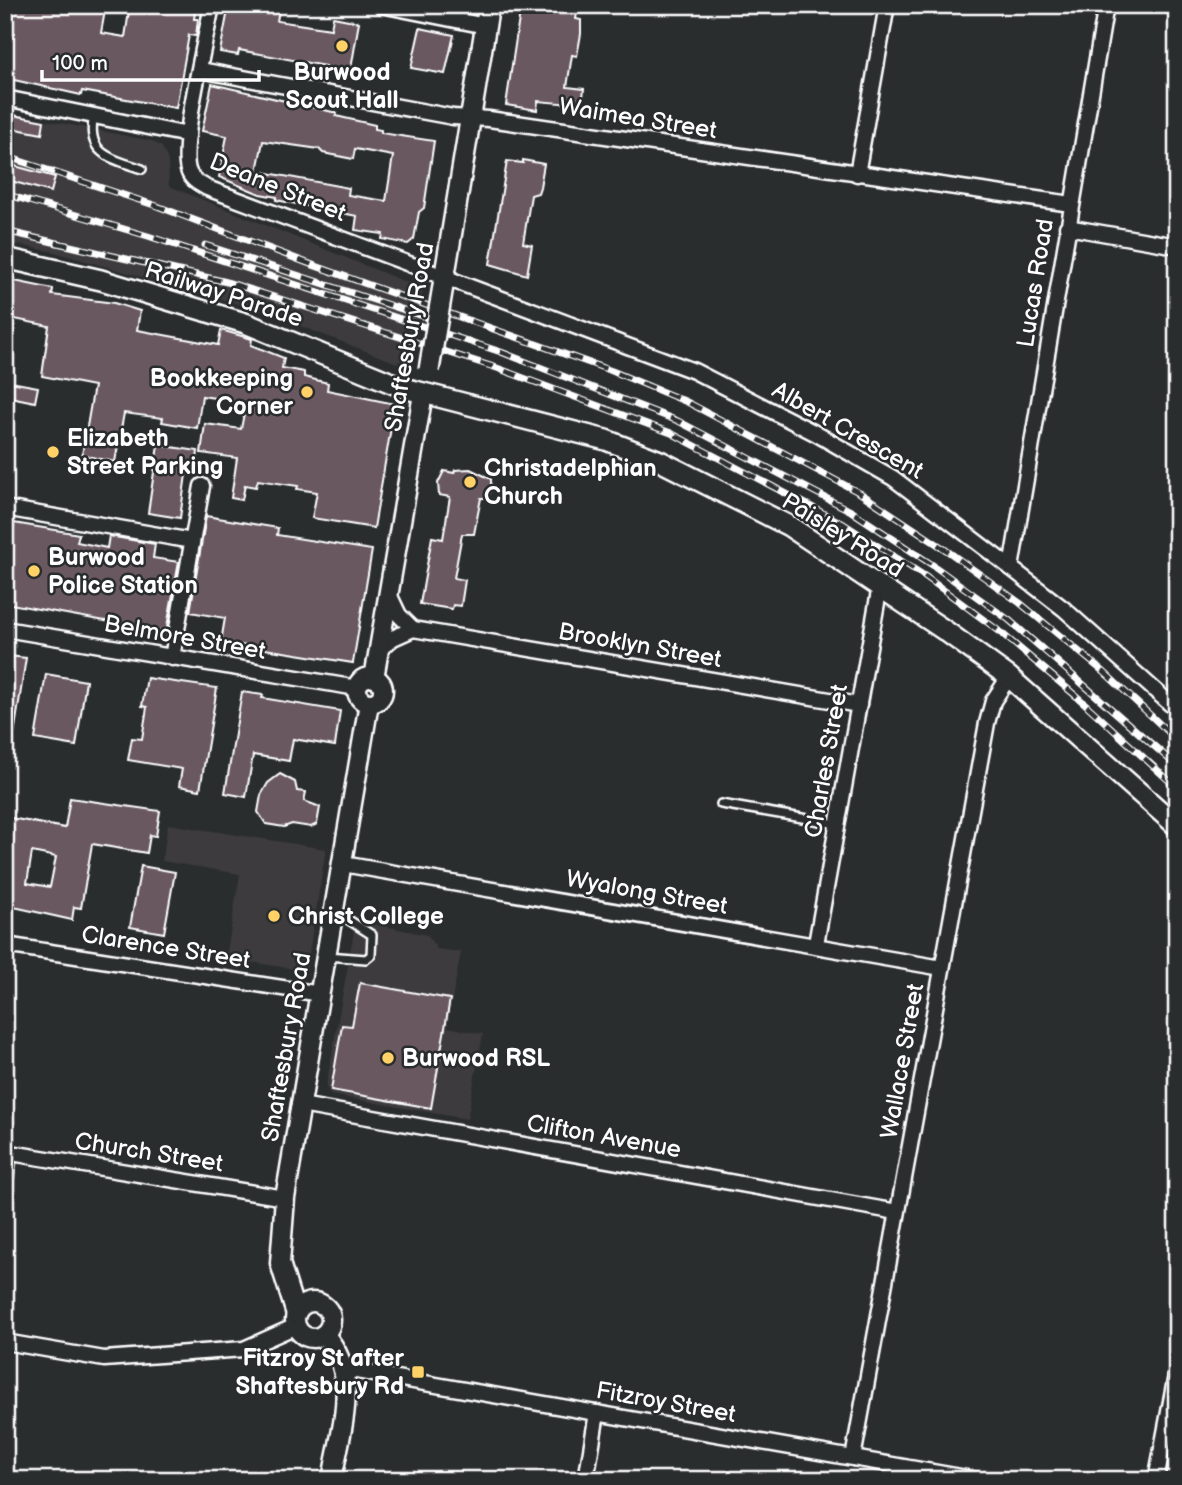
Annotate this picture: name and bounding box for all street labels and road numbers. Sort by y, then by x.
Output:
street label: Waimea Street [557,92,719,145]
street label: Deane Street [205,147,351,228]
street label: Lucas Road [1011,217,1060,350]
street label: Shaftesbury Road [379,240,440,434]
street label: Railway Parade [141,255,306,334]
street label: Albert Crescent [767,375,929,486]
street label: Paisley Road [776,487,909,584]
street label: Belmore Street [102,609,269,666]
street label: Brooklyn Street [556,617,724,674]
street label: Charles Street [799,681,854,840]
street label: Wyalong Street [564,864,731,921]
street label: Clarence Street [79,920,253,975]
street label: Shaftesbury Road [256,950,317,1144]
street label: Wallace Street [875,981,931,1141]
street label: Clifton Avenue [524,1109,683,1164]
street label: Church Street [73,1126,226,1179]
street label: Fitzroy Street [594,1376,739,1429]

